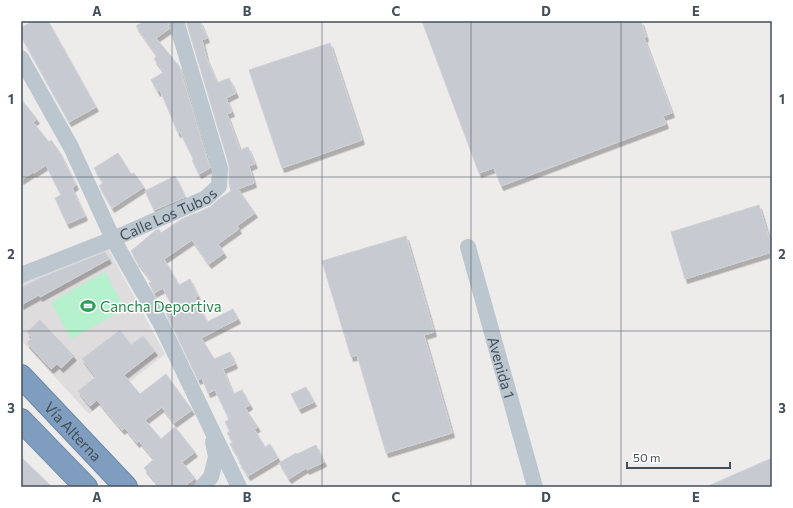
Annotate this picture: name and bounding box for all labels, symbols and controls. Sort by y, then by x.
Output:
text: A [92,3,102,19]
text: B [243,3,252,19]
text: C [392,3,401,19]
text: D [541,3,551,19]
text: E [692,3,700,19]
text: 1 [8,91,14,107]
text: 1 [779,91,785,107]
street label: Calle Los Tubos [116,184,220,244]
text: 2 [7,246,15,262]
text: 2 [778,246,786,262]
sports icon: Cancha Deportiva [79,297,97,315]
place label: Cancha Deportiva [100,297,222,315]
street label: Avenida 1 [484,334,519,400]
street label: Vía Alterna [41,398,106,465]
text: 3 [7,400,15,416]
text: 3 [778,400,786,416]
scale bar [627,444,730,470]
text: 50 m [633,450,661,464]
text: A [92,489,102,505]
text: B [243,489,252,505]
text: C [392,489,401,505]
text: D [541,489,551,505]
text: E [692,489,700,505]

